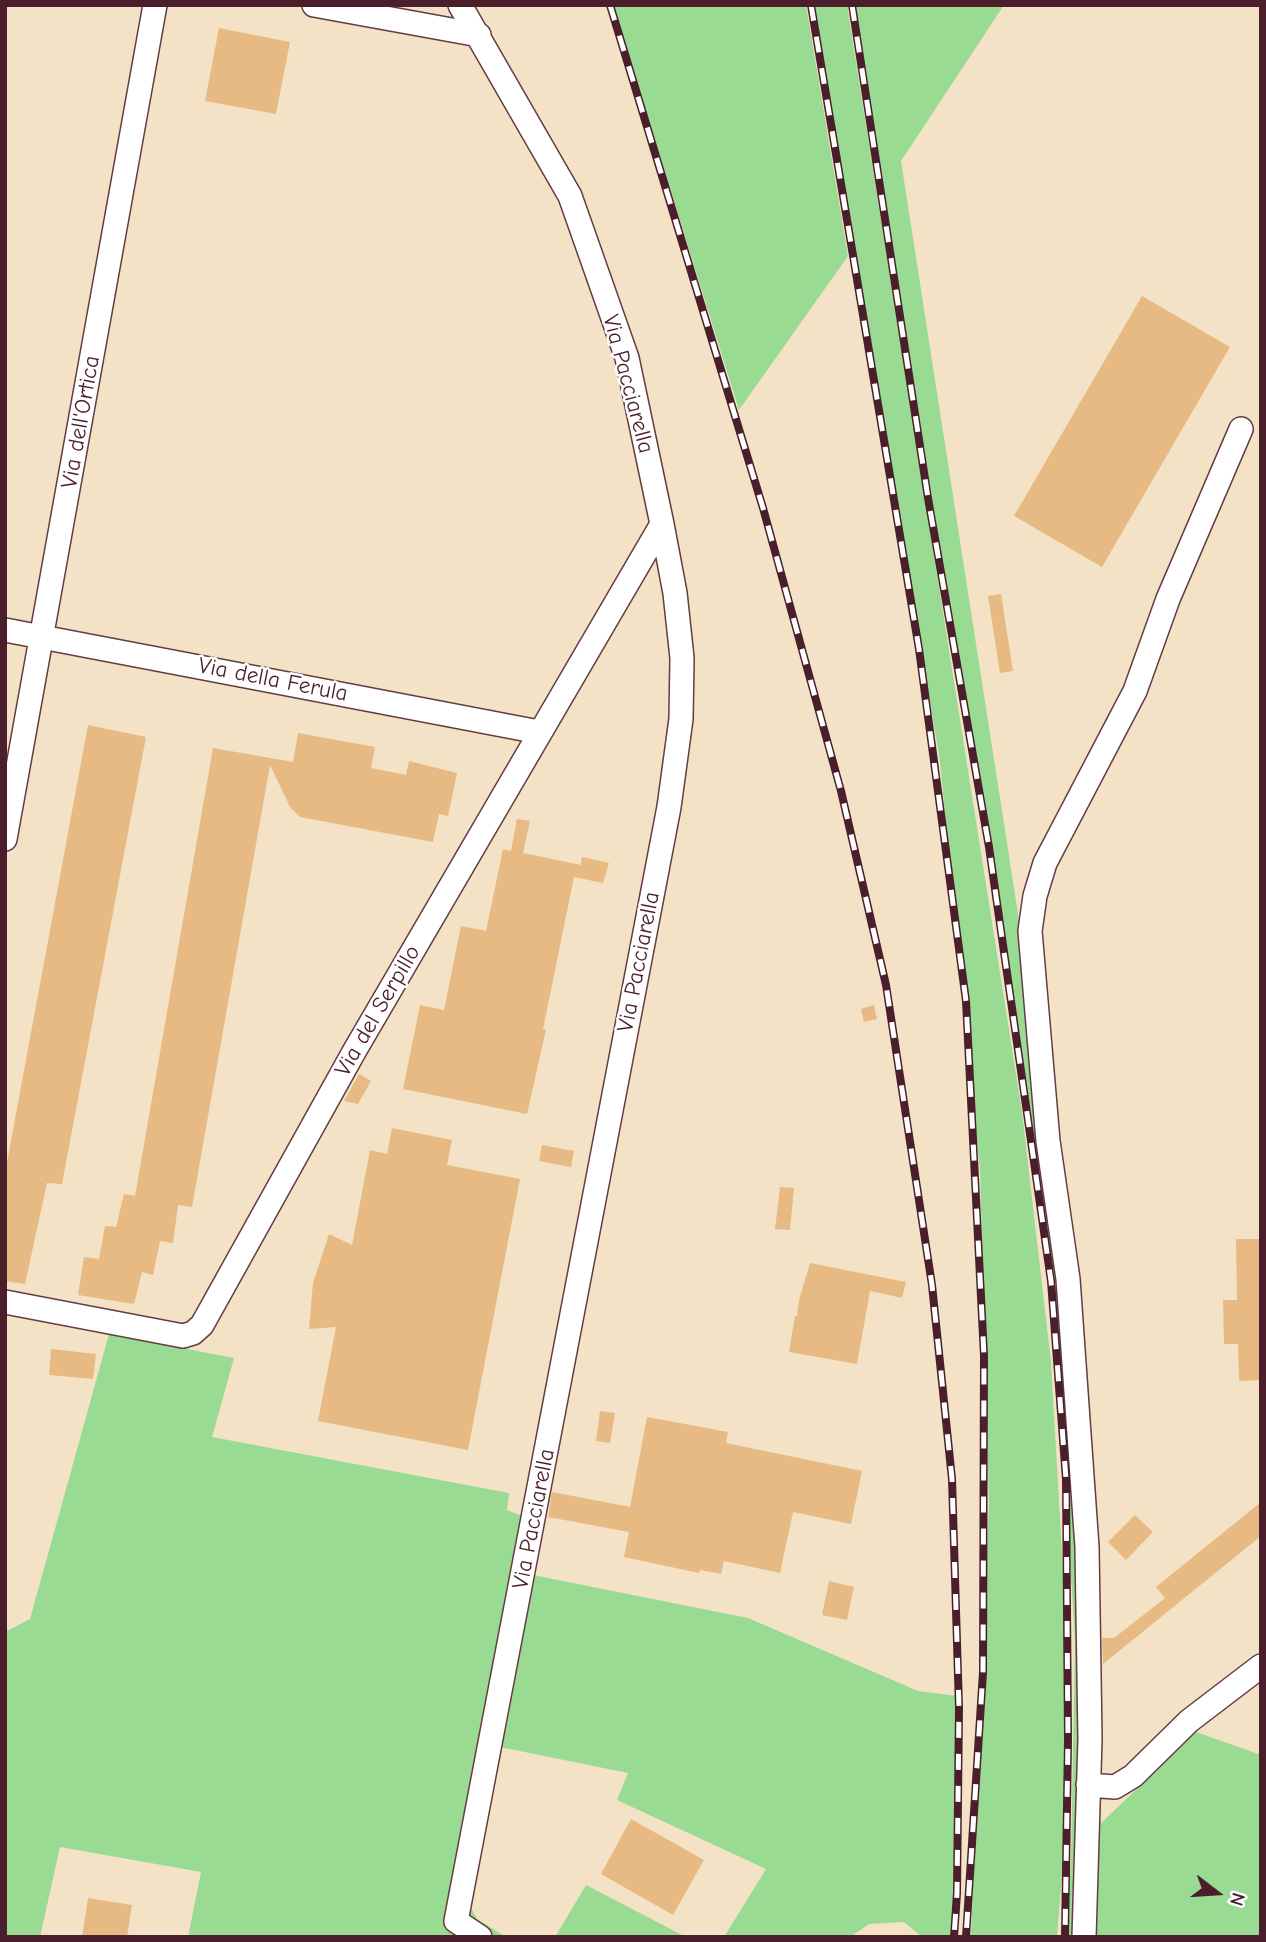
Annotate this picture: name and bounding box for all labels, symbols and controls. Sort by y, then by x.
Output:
street label: Via Pacciarella [596,312,660,456]
street label: Via dell'Ortica [56,354,106,490]
street label: Via della Ferula [196,652,350,708]
street label: Via Pacciarella [612,890,666,1034]
street label: Via del Serpillo [329,941,427,1081]
street label: Via Pacciarella [507,1447,561,1591]
north arrow [1182,1858,1252,1928]
text: N [1225,1890,1249,1908]

